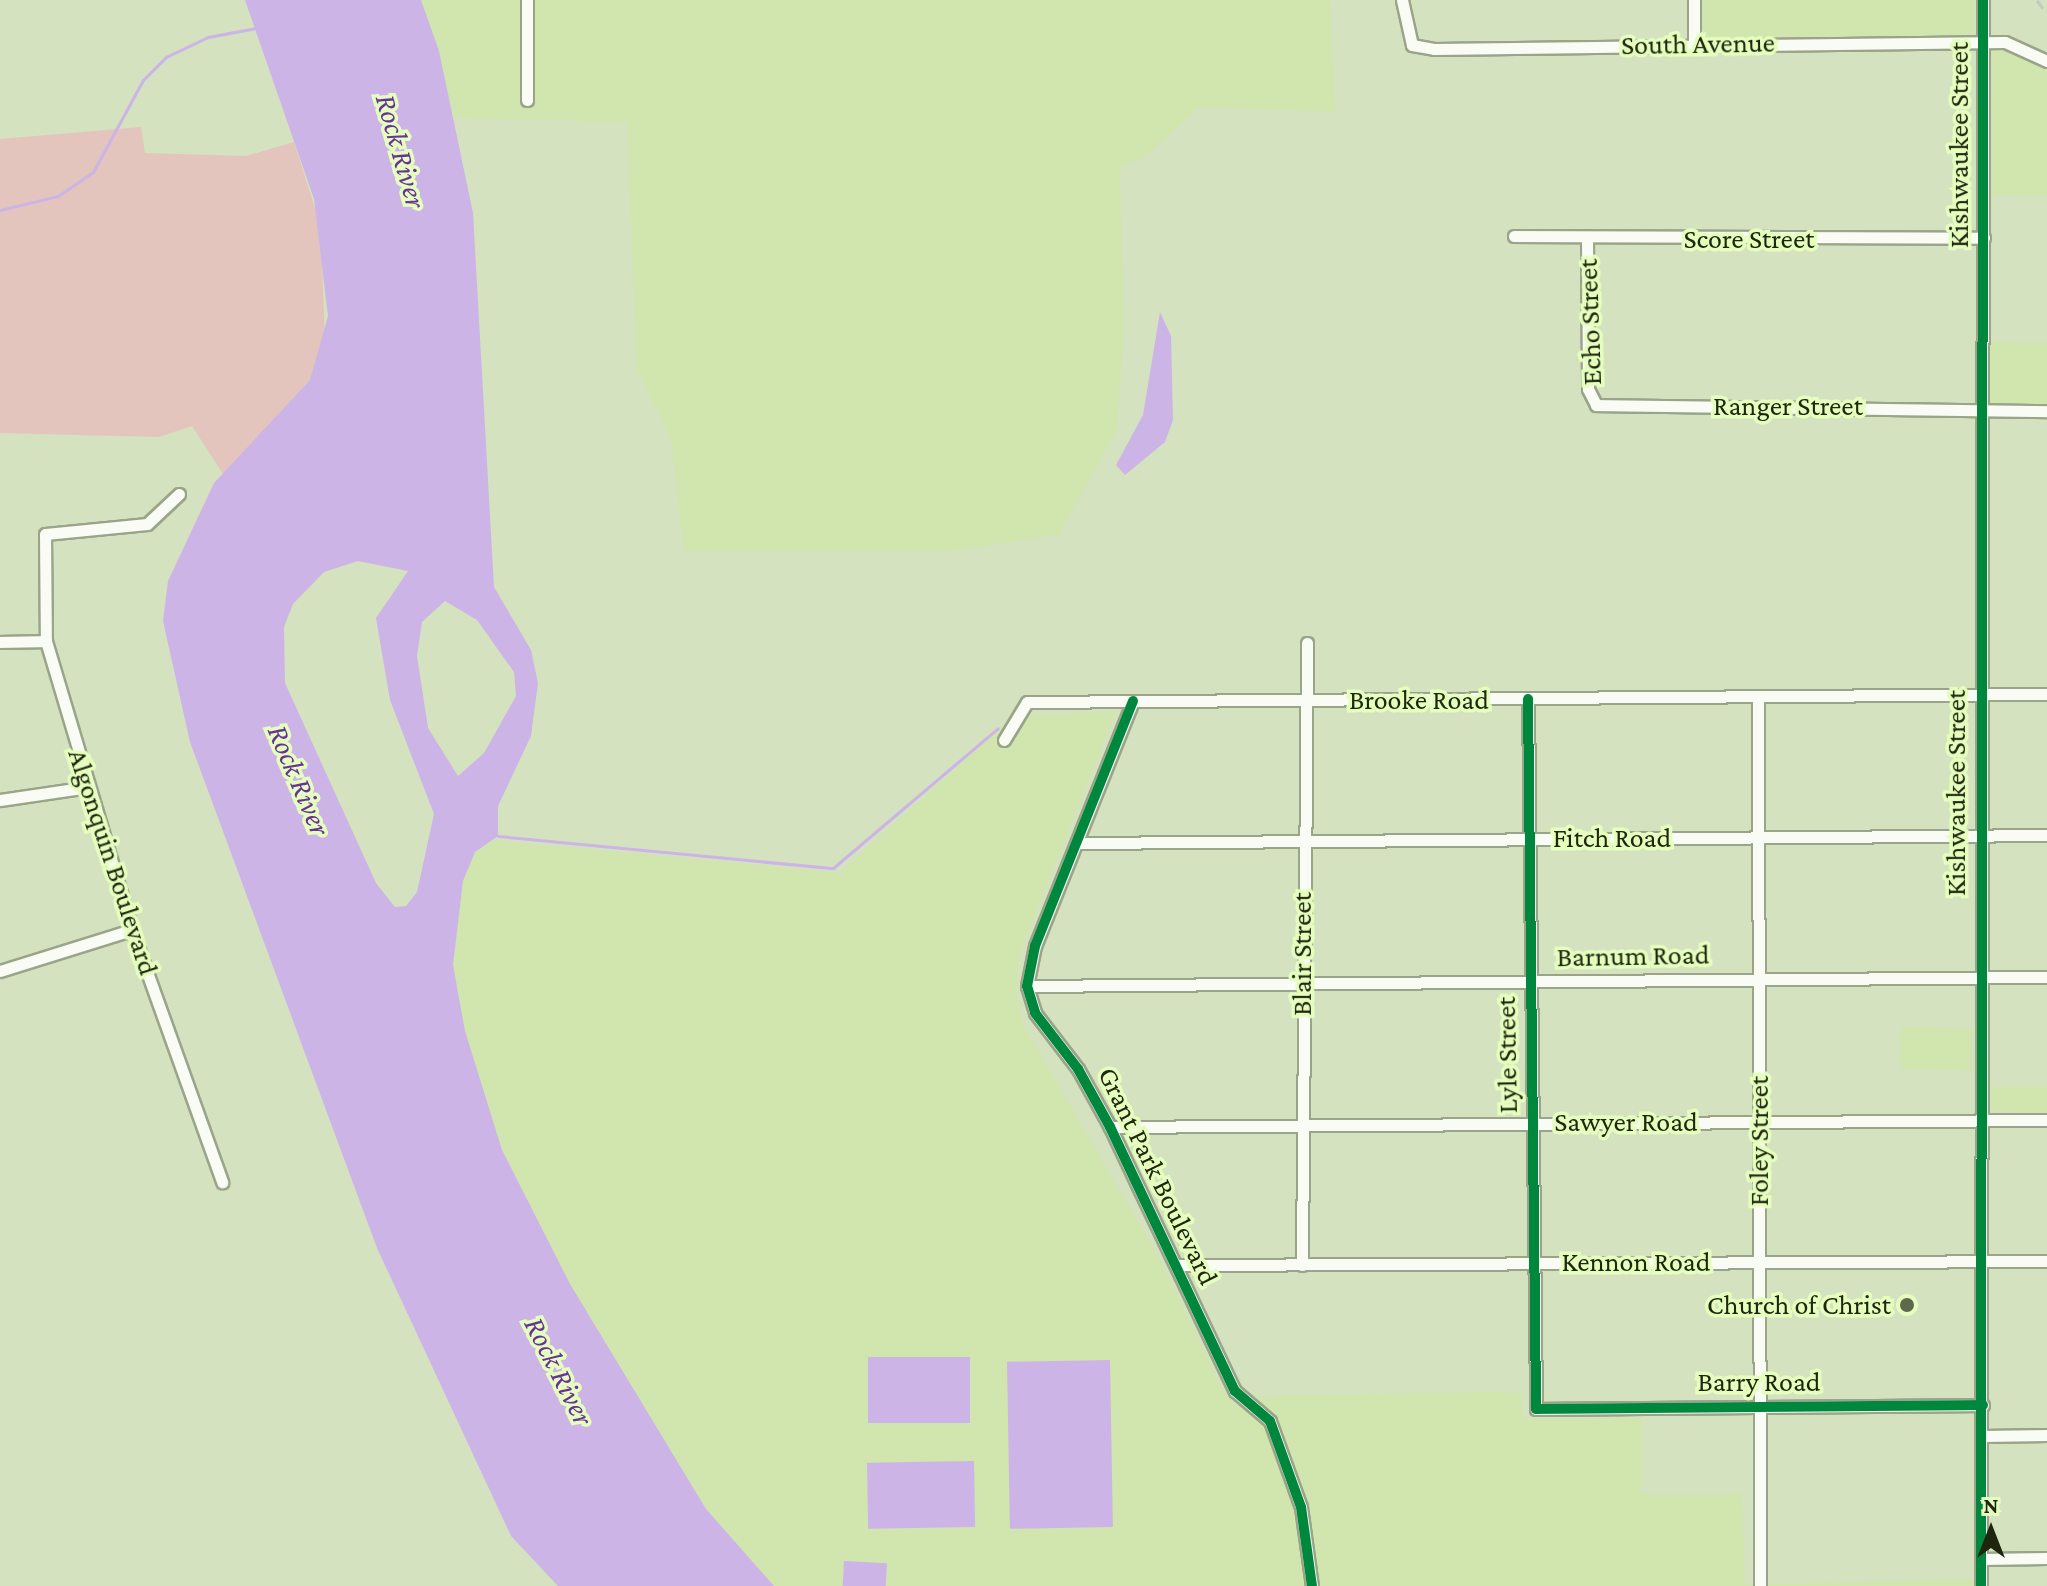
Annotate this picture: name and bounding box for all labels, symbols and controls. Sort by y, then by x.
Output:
street label: South Avenue [1621,26,1775,62]
street label: Kishwaukee Street [1942,42,1976,248]
water label: Rock River [368,90,434,212]
street label: Score Street [1684,222,1814,256]
street label: Echo Street [1571,258,1609,386]
street label: Ranger Street [1713,389,1863,423]
street label: Brooke Road [1349,683,1489,717]
street label: Kishwaukee Street [1939,690,1973,896]
water label: Rock River [260,719,338,841]
street label: Algonquin Boulevard [61,745,165,979]
street label: Fitch Road [1553,821,1671,855]
street label: Blair Street [1285,892,1319,1016]
street label: Barnum Road [1556,938,1710,974]
street label: Lyle Street [1489,996,1525,1114]
street label: Grant Park Boulevard [1091,1062,1225,1290]
street label: Foley Street [1742,1076,1776,1206]
street label: Sawyer Road [1554,1105,1698,1139]
street label: Kennon Road [1561,1245,1711,1279]
place label: Church of Christ [1707,1288,1891,1322]
marker: Church of Christ [1898,1296,1916,1314]
water label: Rock River [516,1311,602,1431]
street label: Barry Road [1697,1365,1821,1399]
north arrow [1951,1490,2031,1570]
text: N [1984,1493,1999,1518]

